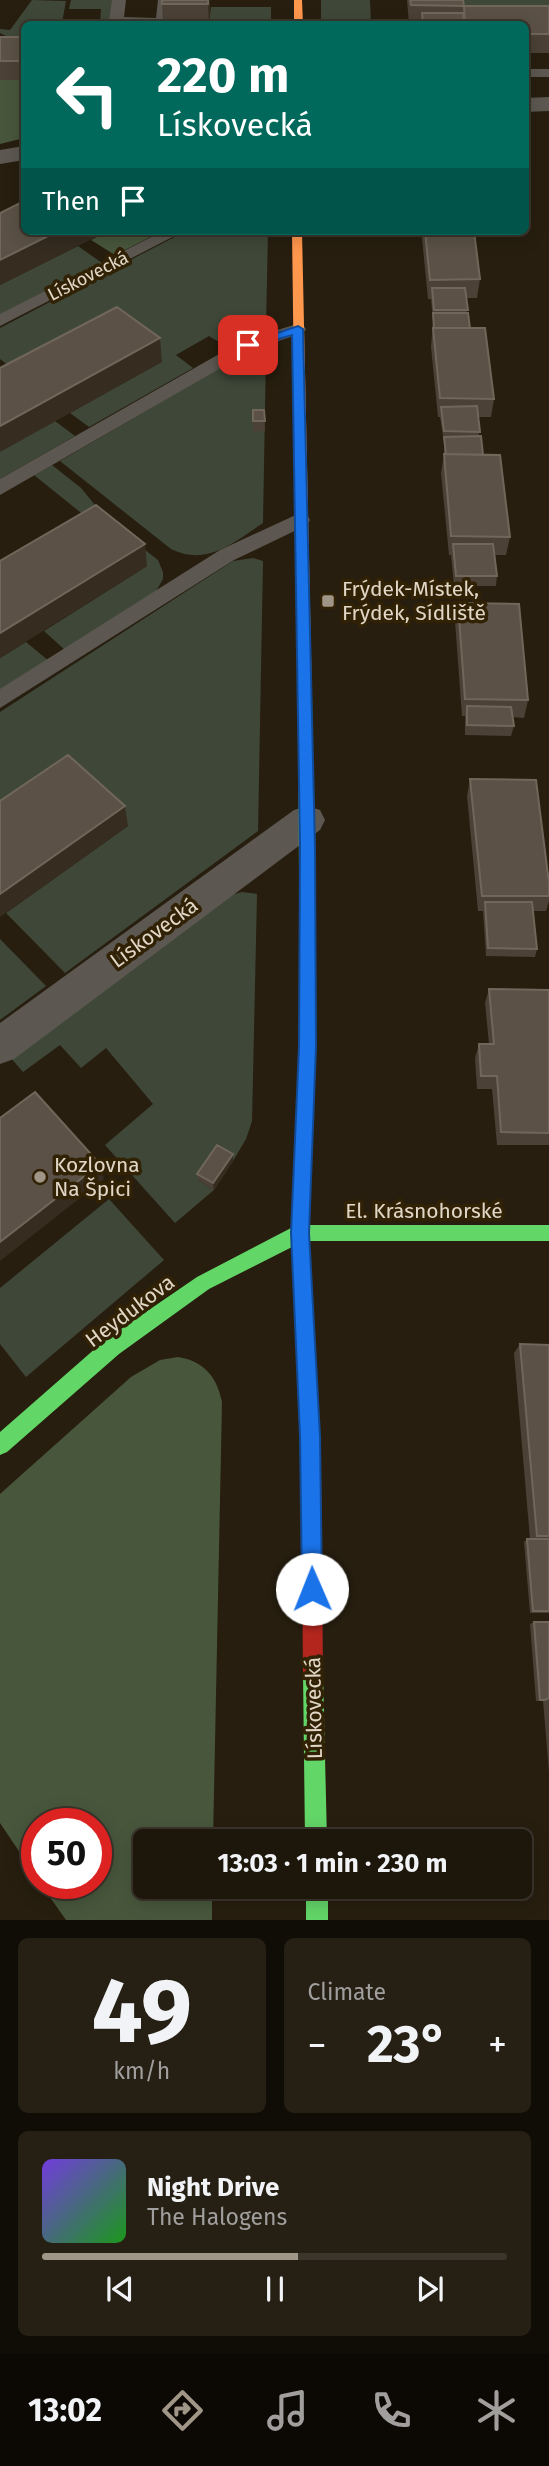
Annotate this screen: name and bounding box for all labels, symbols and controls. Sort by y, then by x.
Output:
text: 220 m [157,46,289,105]
icon: left [42,49,133,140]
text: Lískovecká [157,106,313,144]
icon: arrive [114,182,152,220]
text: Then [42,186,100,217]
street label: Lískovecká [44,246,132,306]
pin [218,315,278,375]
icon: arrive [229,326,267,364]
place label: Frýdek-Místek, Frýdek, Sídliště [342,576,486,626]
marker: Frýdek-Místek, Frýdek, Sídliště [320,593,336,609]
street label: Lískovecká [105,892,203,974]
place label: Kozlovna Na Špici [54,1152,140,1202]
marker: Kozlovna Na Špici [32,1169,48,1185]
street label: El. Krásnohorské [345,1198,503,1224]
street label: Heydukova [80,1269,180,1353]
position arrow [275,1552,349,1626]
street label: Lískovecká [300,1657,328,1759]
speed limit sign: 50 [21,1808,112,1899]
text: 13:03 · 1 min · 230 m [217,1848,448,1879]
text: 49 [91,1957,192,2066]
text: Climate [308,1978,386,2006]
text: 23° [367,2013,448,2076]
text: − [308,2022,327,2068]
text: + [488,2022,507,2068]
text: km/h [113,2057,170,2085]
text: Night Drive [147,2172,279,2203]
text: The Halogens [147,2203,287,2231]
icon: previous [101,2270,139,2308]
icon: pause [256,2270,294,2308]
icon: next [411,2270,449,2308]
icon: directions [158,2386,207,2435]
icon: music [263,2386,312,2435]
icon: phone [367,2386,416,2435]
icon: climate [472,2386,521,2435]
text: 13:02 [28,2391,102,2429]

